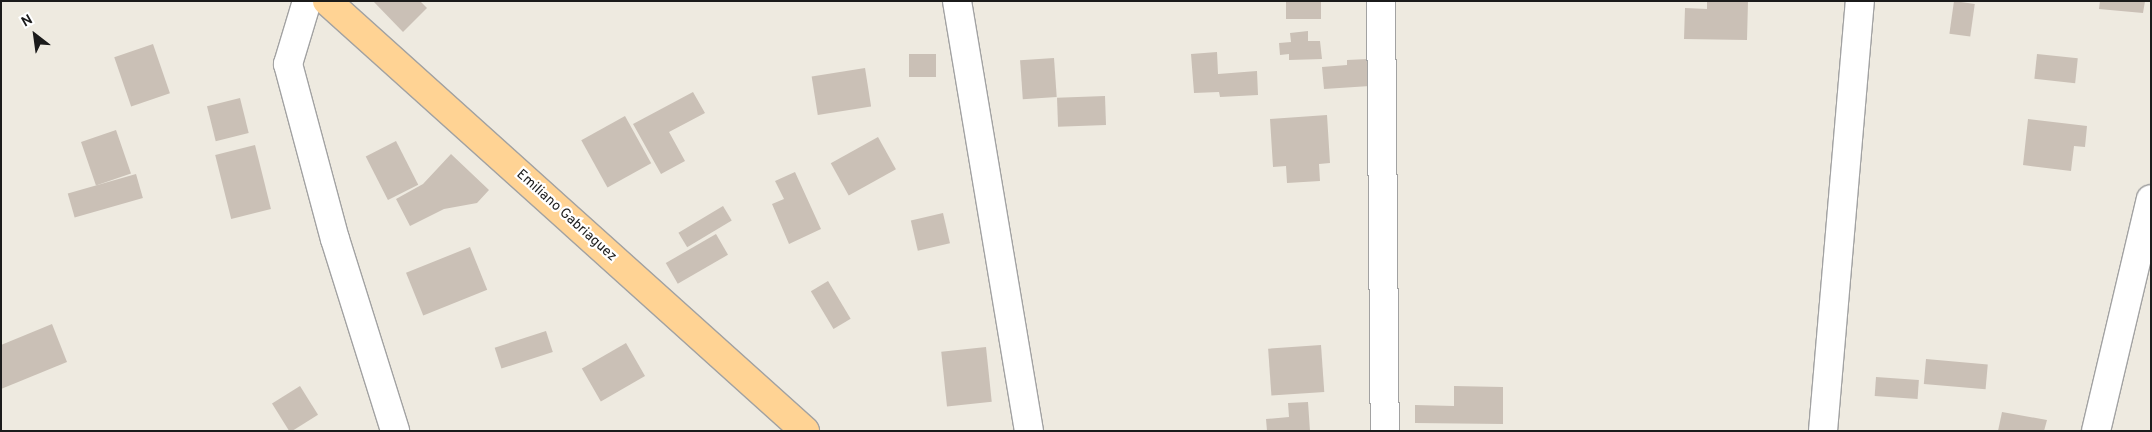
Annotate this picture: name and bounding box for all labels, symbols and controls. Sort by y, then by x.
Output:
north arrow [10,10,60,60]
text: N [19,12,36,31]
street label: Emiliano Gabriaguez [512,167,620,265]

